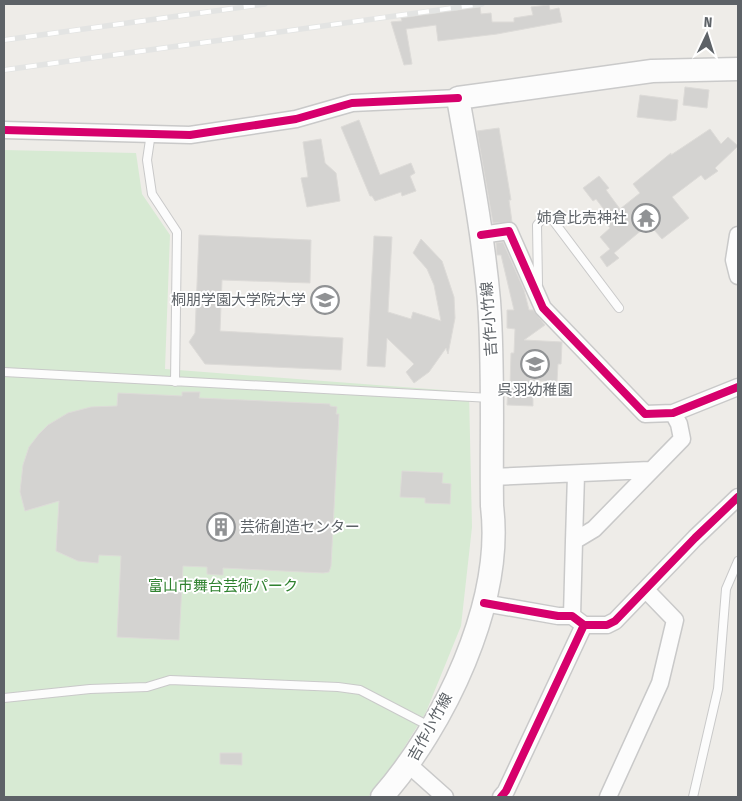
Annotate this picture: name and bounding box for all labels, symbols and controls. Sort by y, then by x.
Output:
north arrow [682,10,732,60]
text: N [703,14,713,31]
temple icon: 姉倉比売神社 [631,203,661,233]
place label: 姉倉比売神社 [537,209,627,227]
street label: 吉作小竹線 [477,281,501,357]
school or university icon: 桐朋学園大学院大学 [310,285,340,315]
place label: 桐朋学園大学院大学 [171,291,306,309]
school or university icon: 呉羽幼稚園 [520,349,550,379]
place label: 呉羽幼稚園 [497,381,573,399]
building icon: 芸術創造センター [206,512,236,542]
place label: 芸術創造センター [240,518,360,536]
park label: 富山市舞台芸術パーク [148,577,298,595]
street label: 吉作小竹線 [404,690,456,764]

